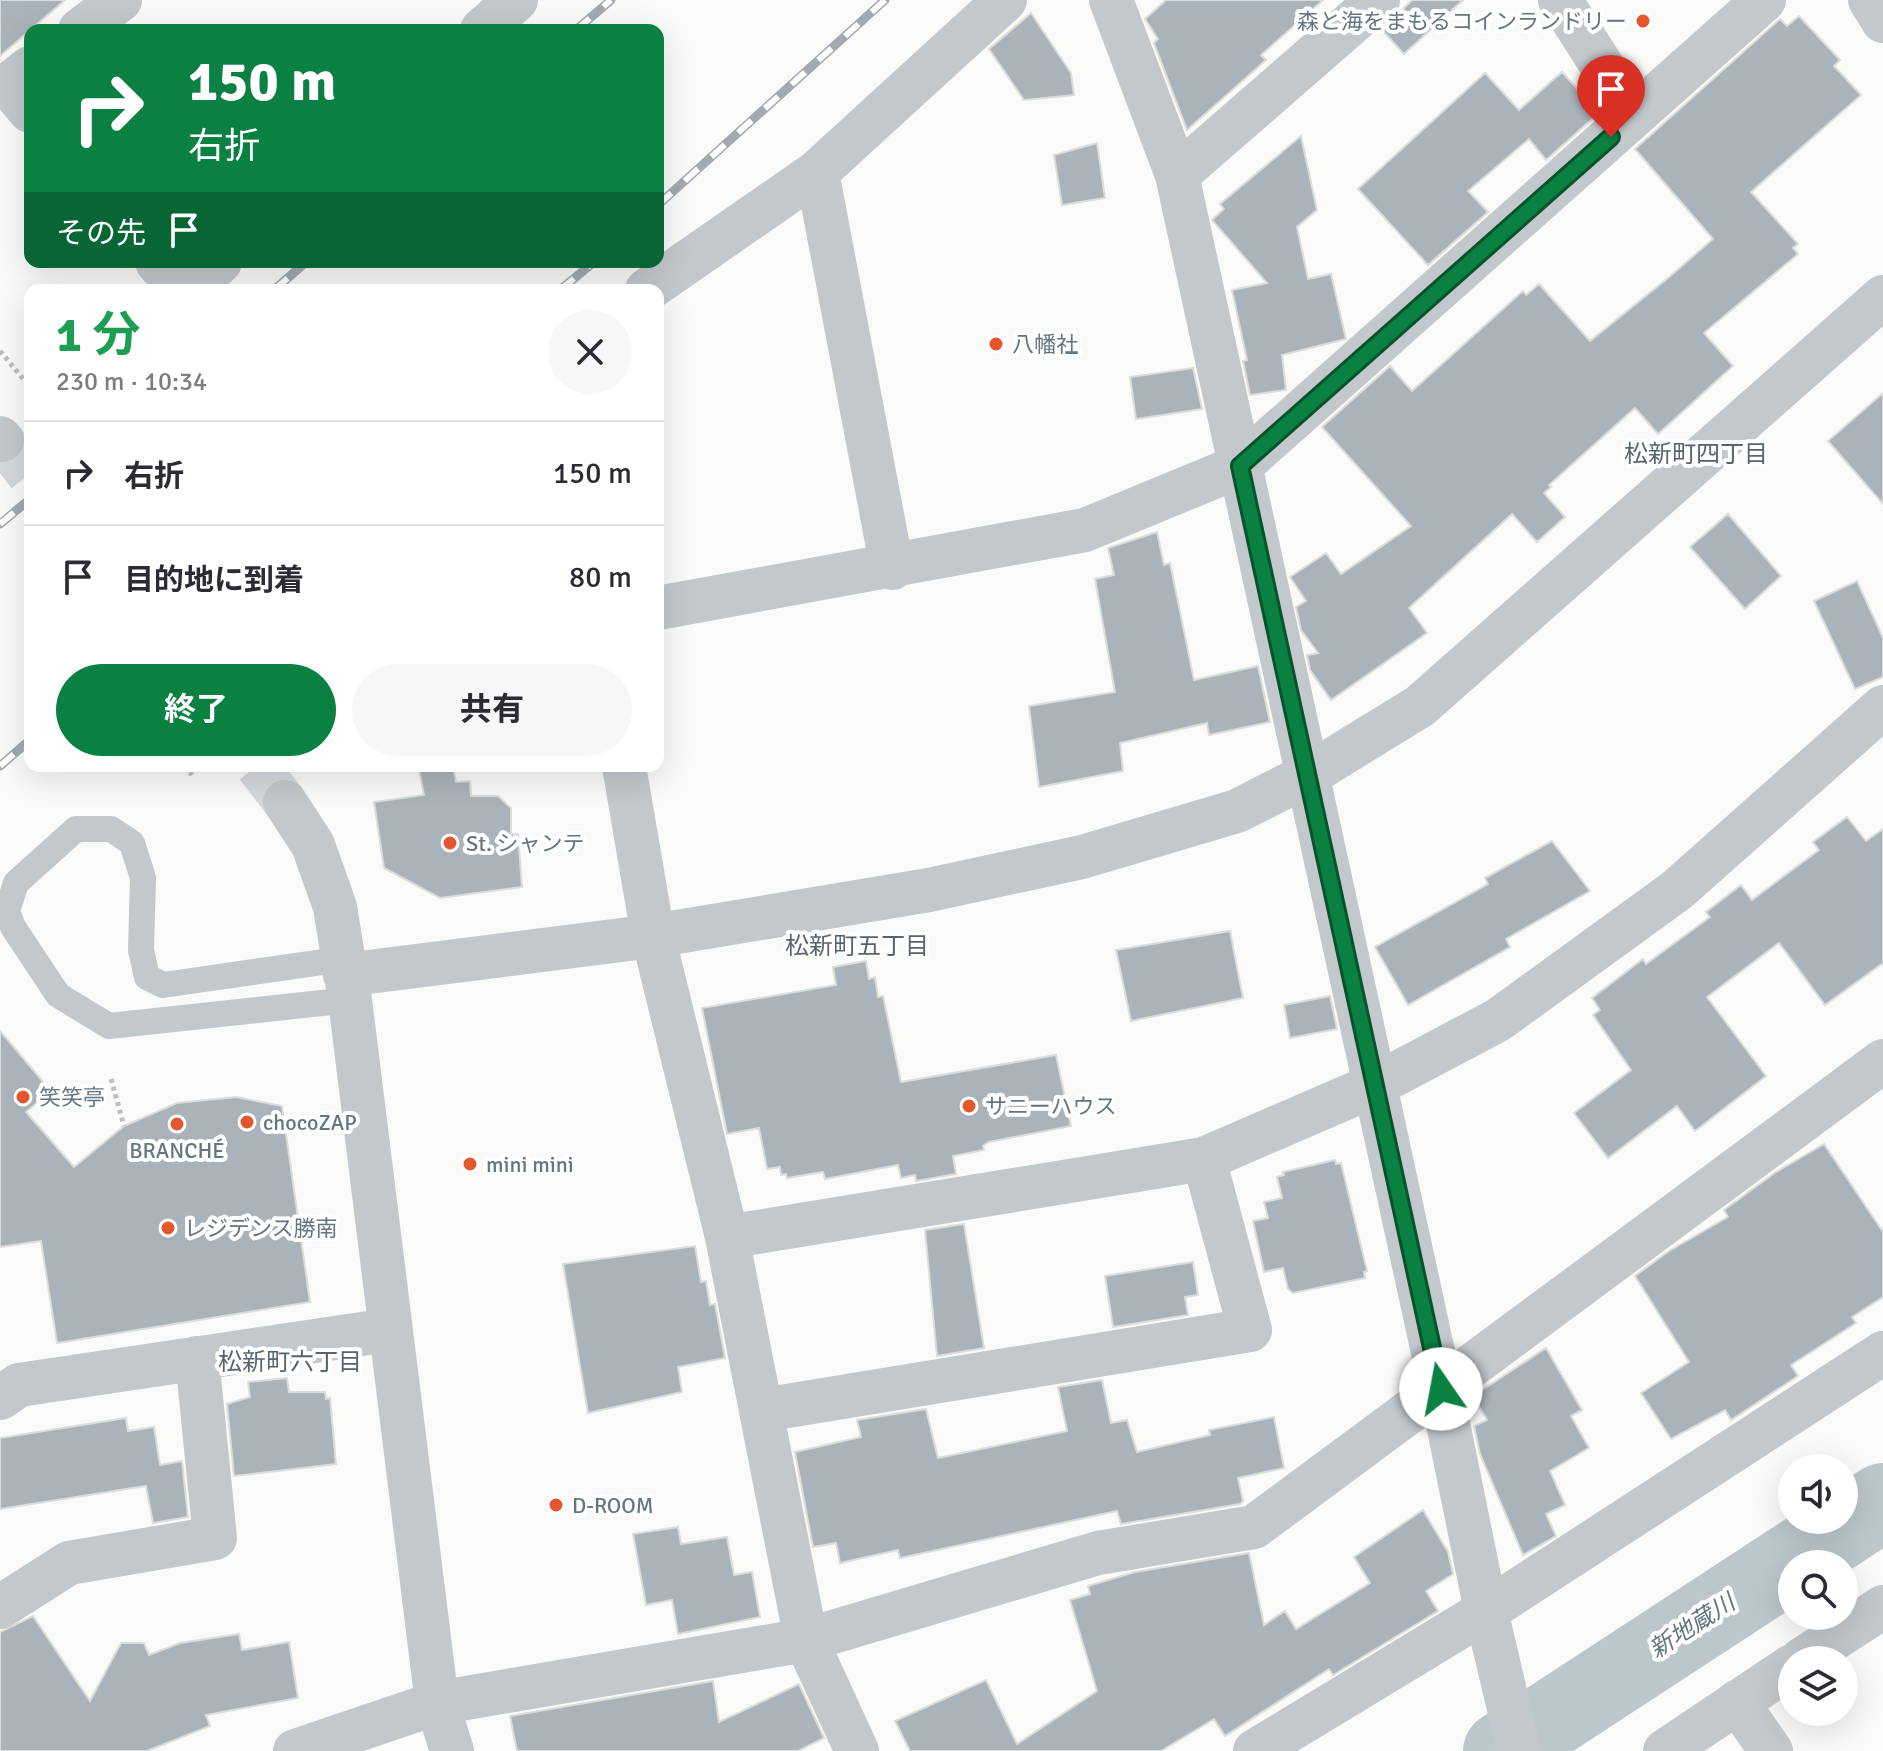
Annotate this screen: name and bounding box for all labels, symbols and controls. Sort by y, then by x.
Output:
place label: 森と海をまもるコインランドリー [1297,8,1627,35]
marker: 森と海をまもるコインランドリー [1634,12,1652,30]
text: 150 m [188,47,336,116]
pin [1577,55,1645,137]
icon: right [56,56,160,160]
icon: arrive [1589,67,1633,111]
text: 右折 [188,124,260,169]
icon: arrive [162,208,206,252]
text: その先 [56,215,146,252]
text: 1 分 [56,306,140,365]
button: close [548,310,632,394]
place label: 八幡社 [1012,331,1078,358]
marker: 八幡社 [987,335,1005,353]
text: 230 m · 10:34 [56,366,207,398]
district label: 松新町四丁目 [1624,439,1768,469]
icon: right [56,451,100,495]
text: 150 m [553,455,632,492]
text: 右折 [124,458,184,495]
icon: arrive [56,555,100,599]
text: 80 m [569,559,632,596]
text: 目的地に到着 [124,562,304,599]
button: 終了 [56,664,336,756]
button: 共有 [352,664,632,756]
place label: St. シャンテ [466,830,585,857]
marker: St. シャンテ [441,834,459,852]
district label: 松新町五丁目 [785,931,929,961]
place label: 笑笑亭 [39,1084,105,1111]
marker: 笑笑亭 [14,1088,32,1106]
place label: サニーハウス [985,1093,1117,1120]
marker: サニーハウス [960,1097,978,1115]
place label: chocoZAP [263,1109,357,1136]
marker: chocoZAP [238,1113,256,1131]
marker: BRANCHÉ [168,1115,186,1133]
place label: BRANCHÉ [129,1137,225,1164]
place label: mini mini [486,1151,574,1178]
marker: mini mini [461,1155,479,1173]
place label: レジデンス勝南 [184,1215,338,1242]
marker: レジデンス勝南 [159,1219,177,1237]
district label: 松新町六丁目 [218,1347,362,1377]
position arrow [1399,1347,1483,1431]
map controls [1778,1454,1858,1726]
button: sound [1778,1454,1858,1534]
place label: D-ROOM [572,1492,654,1519]
marker: D-ROOM [547,1496,565,1514]
button: search [1778,1550,1858,1630]
water label: 新地蔵川 [1644,1586,1743,1665]
button: layers [1778,1646,1858,1726]

